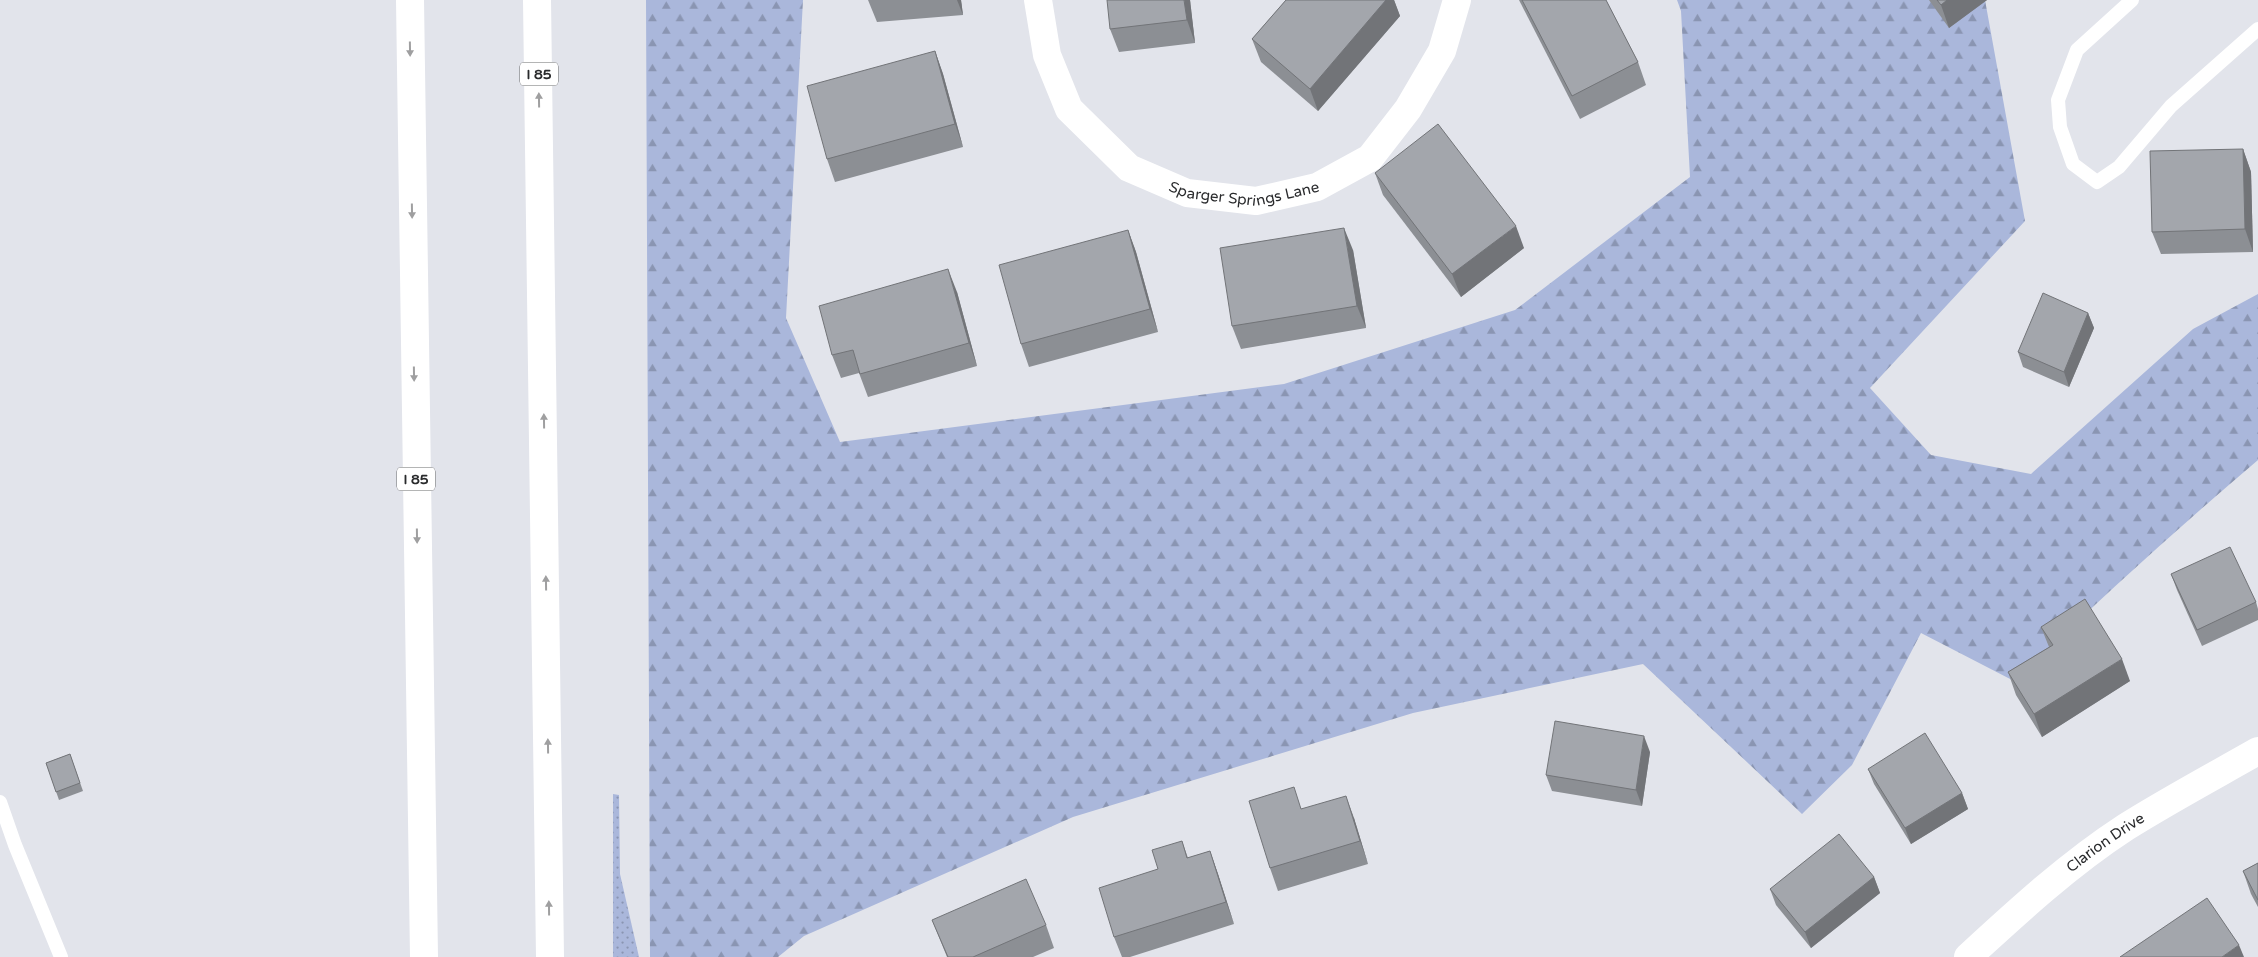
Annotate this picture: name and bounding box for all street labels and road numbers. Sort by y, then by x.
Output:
road number: I 85 [520,62,558,86]
street label: Sparger Springs Lane [1168,173,1320,191]
road number: I 85 [397,468,435,490]
street label: Clarion Drive [2063,809,2148,876]

